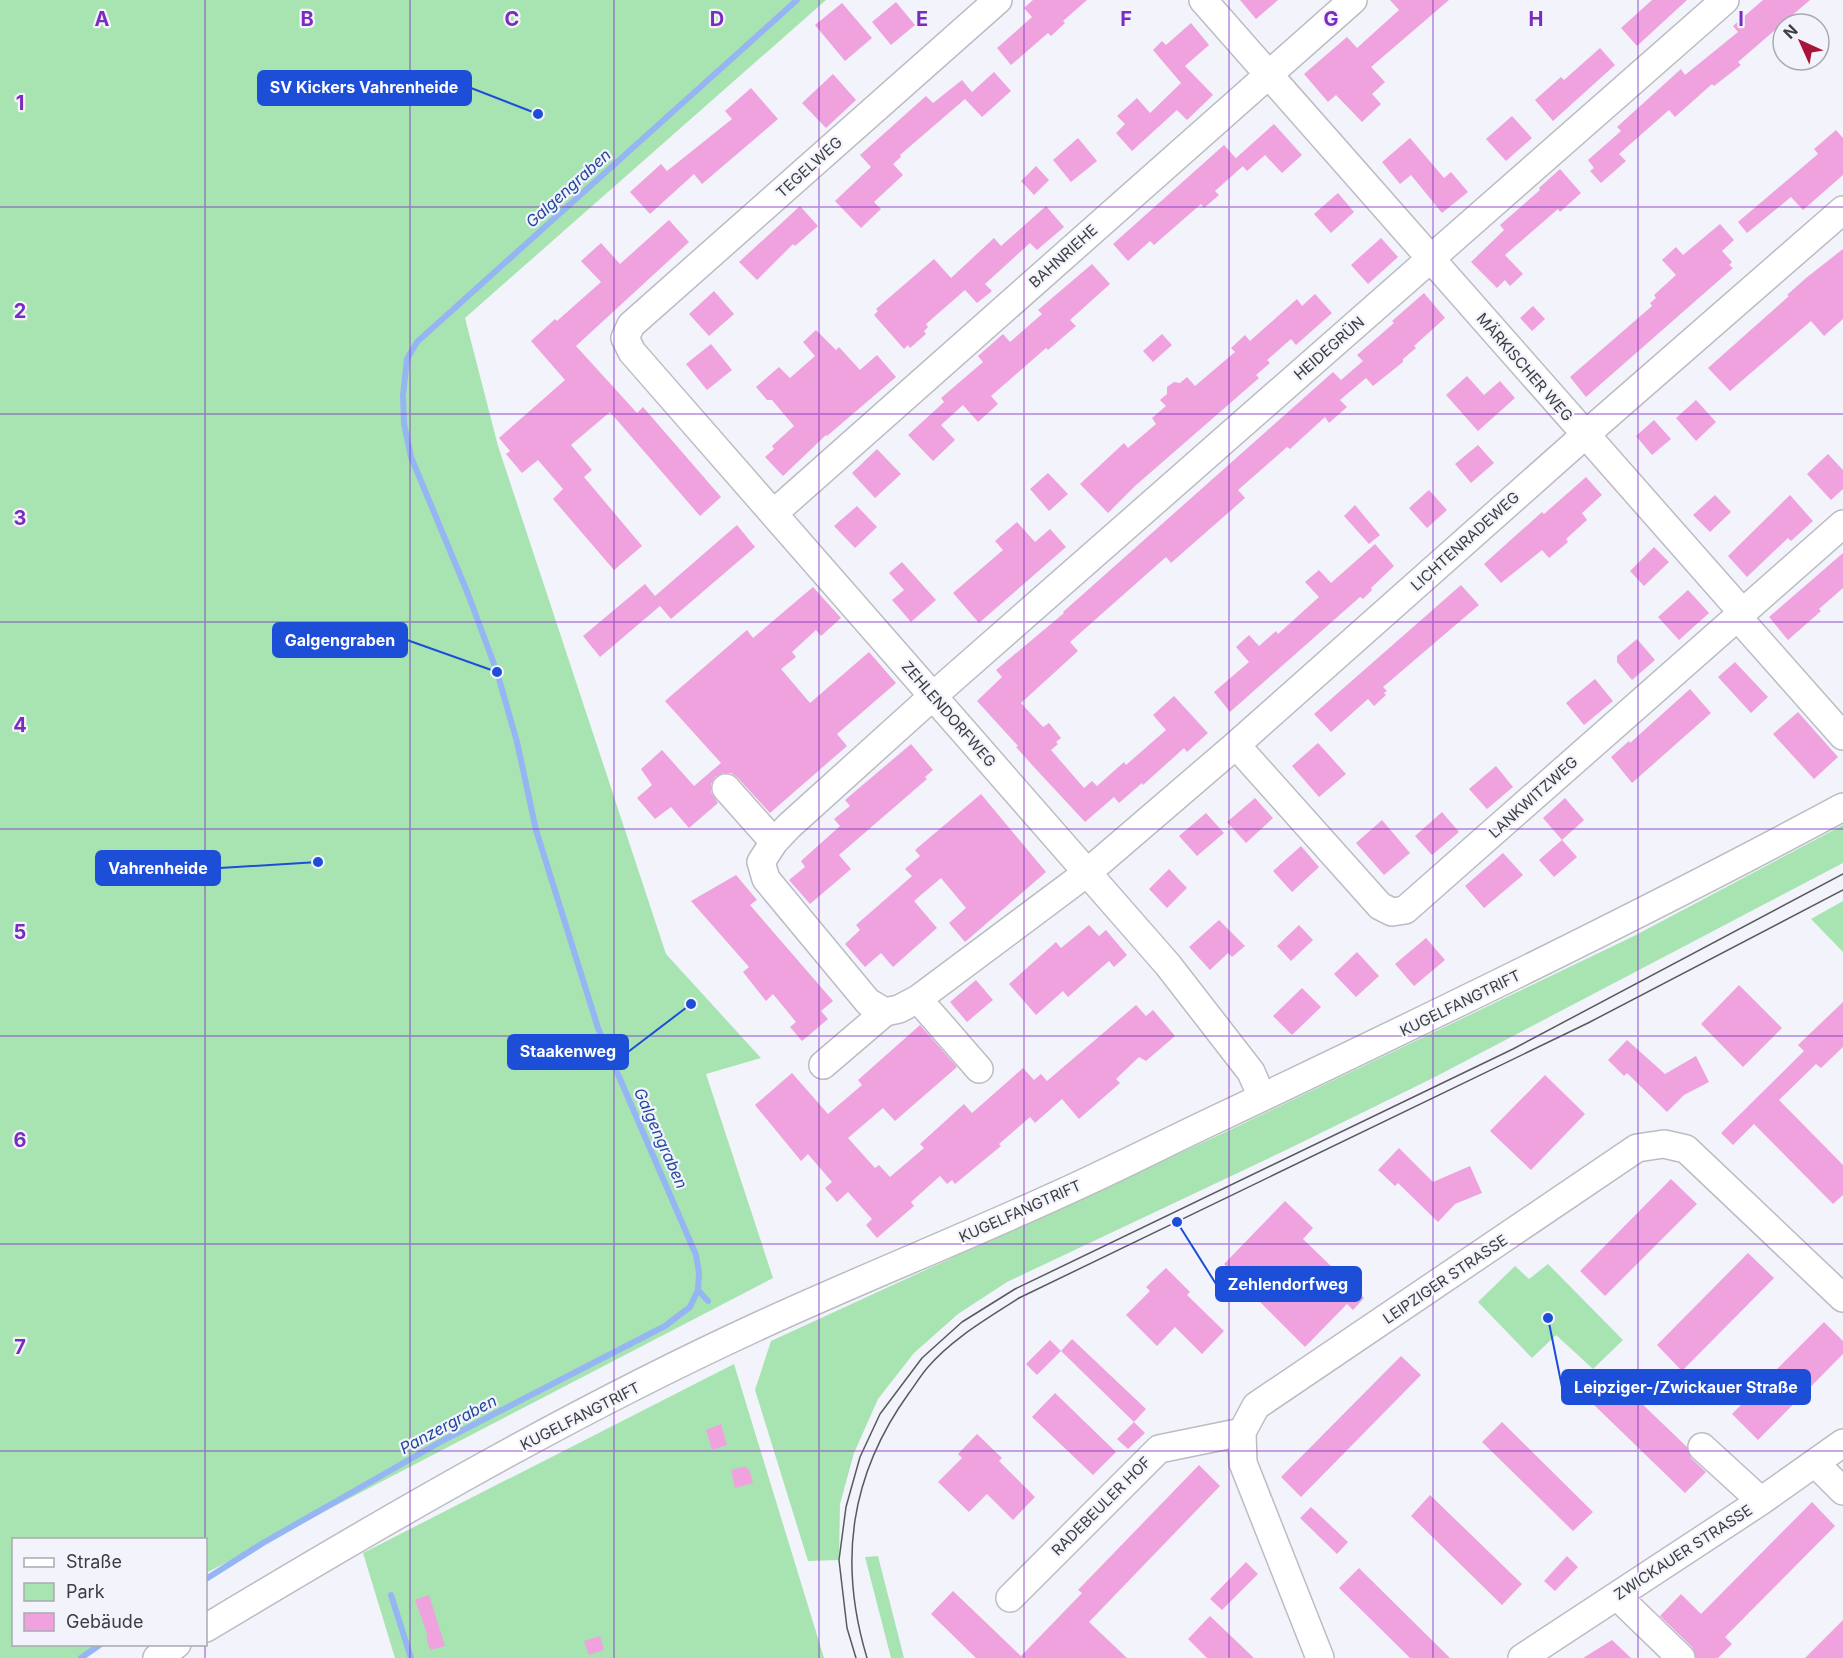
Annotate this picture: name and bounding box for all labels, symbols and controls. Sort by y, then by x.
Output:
text: A [95,7,110,31]
text: B [300,7,314,31]
text: C [505,7,519,31]
text: D [710,7,724,31]
text: E [916,7,928,31]
text: F [1120,7,1132,31]
text: G [1323,7,1339,31]
text: H [1529,7,1543,31]
text: I [1738,7,1744,31]
north arrow [1771,12,1831,72]
text: N [1779,20,1802,43]
callout: SV Kickers Vahrenheide [258,71,471,105]
text: SV Kickers Vahrenheide [270,77,458,97]
text: 1 [16,91,24,115]
street label: TEGELWEG [772,132,846,202]
water label: Galgengraben [521,144,615,232]
street label: BAHNRIEHE [1025,220,1101,292]
text: 2 [14,299,26,323]
street label: MÄRKISCHER WEG [1473,309,1577,425]
street label: HEIDEGRÜN [1290,312,1368,384]
street label: LICHTENRADEWEG [1407,487,1523,595]
text: 3 [14,506,26,530]
callout: Galgengraben [273,623,407,657]
text: Galgengraben [285,630,395,650]
street label: ZEHLENDORFWEG [898,657,1000,771]
text: 4 [13,713,27,737]
street label: LANKWITZWEG [1485,752,1581,842]
callout: Vahrenheide [96,851,220,885]
text: Vahrenheide [108,858,208,878]
text: 5 [14,920,26,944]
street label: KUGELFANGTRIFT [1397,966,1523,1040]
callout: Staakenweg [508,1035,628,1069]
text: Staakenweg [520,1041,616,1061]
water label: Galgengraben [630,1085,692,1191]
text: 6 [14,1128,27,1152]
street label: KUGELFANGTRIFT [956,1176,1084,1246]
street label: LEIPZIGER STRASSE [1379,1230,1511,1328]
callout: Zehlendorfweg [1216,1267,1361,1301]
text: Zehlendorfweg [1228,1274,1348,1294]
text: 7 [14,1335,26,1359]
callout: Leipziger-/Zwickauer Straße [1562,1370,1810,1404]
text: Leipziger-/Zwickauer Straße [1574,1377,1798,1397]
street label: KUGELFANGTRIFT [517,1378,643,1454]
water label: Panzergraben [396,1390,500,1458]
street label: RADEBEULER HOF [1047,1452,1155,1560]
street label: ZWICKAUER STRASSE [1610,1500,1756,1604]
legend [12,1538,207,1646]
text: Straße [66,1551,122,1572]
text: Park [66,1581,105,1602]
text: Gebäude [66,1611,143,1632]

